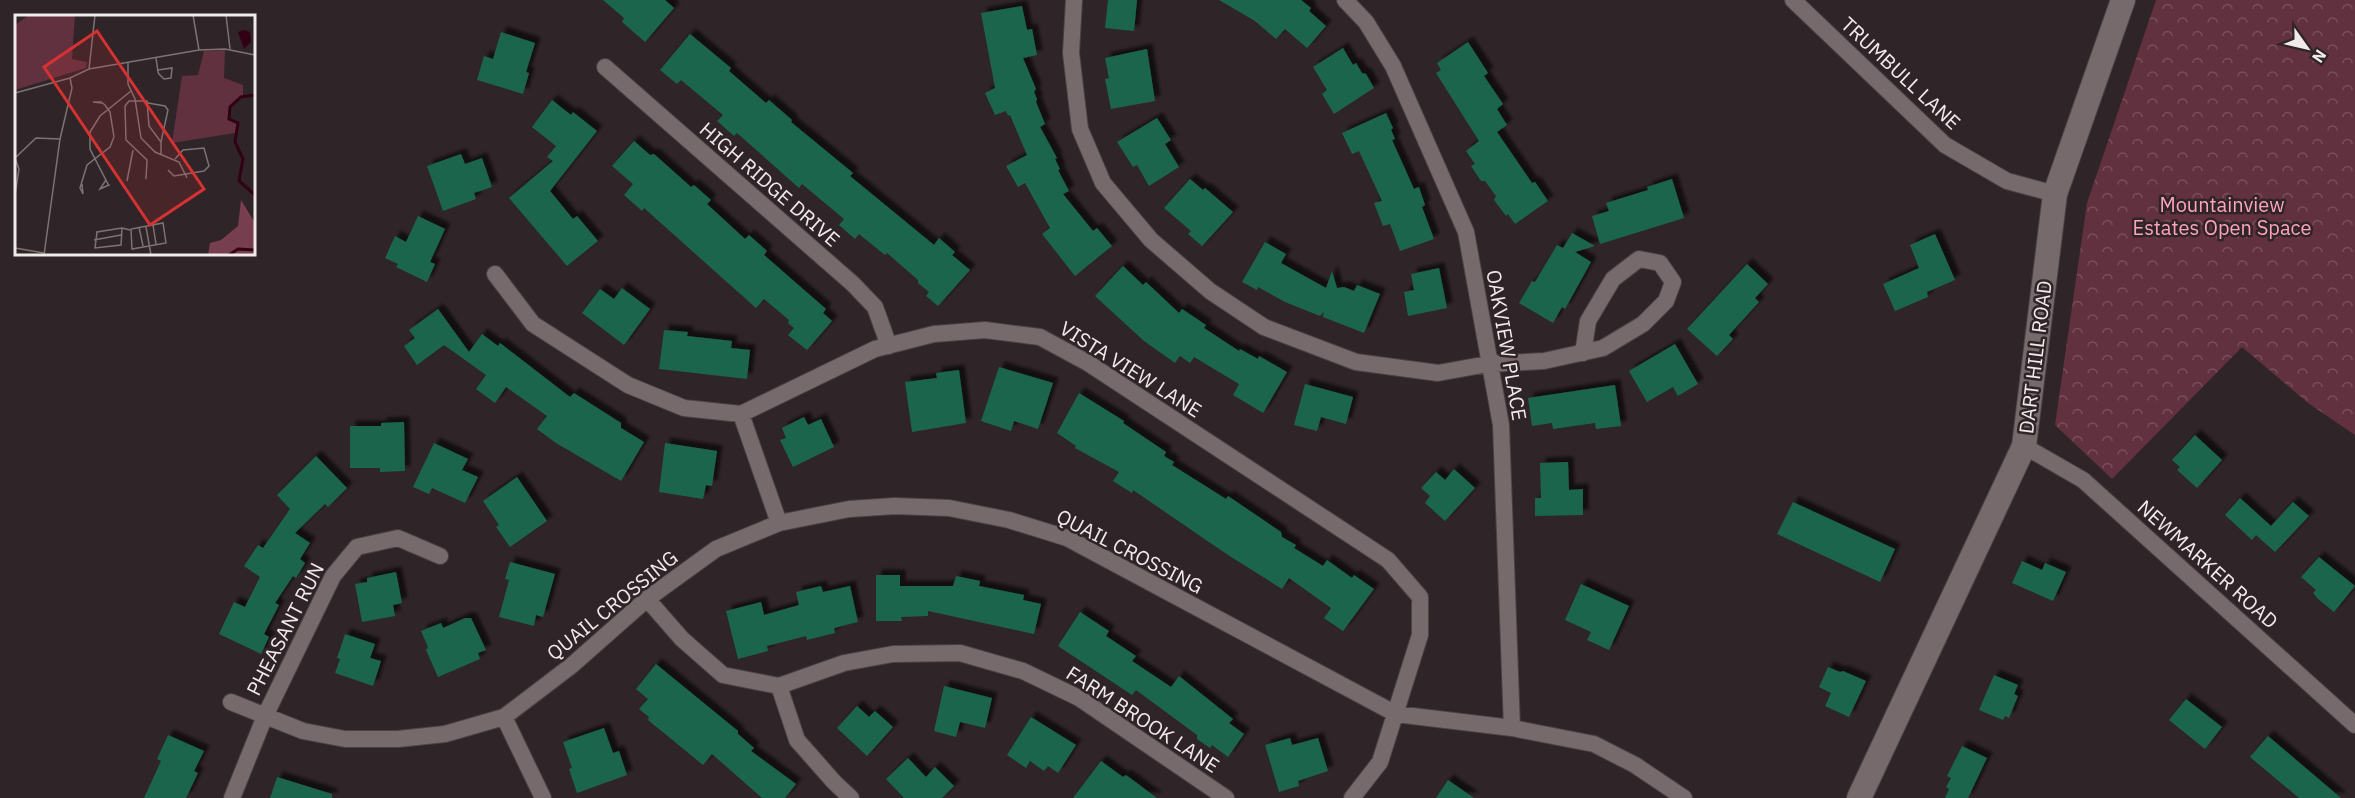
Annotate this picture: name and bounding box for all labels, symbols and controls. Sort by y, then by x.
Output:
street label: TRUMBULL LANE [1835,11,1967,135]
inset map [15,15,255,255]
north arrow [2277,18,2337,78]
text: N [2308,46,2331,67]
street label: HIGH RIDGE DRIVE [694,116,846,252]
park label: Mountainview Estates Open Space [2133,191,2312,241]
street label: OAKVIEW PLACE [1480,268,1534,422]
street label: DART HILL ROAD [2012,279,2058,435]
street label: VISTA VIEW LANE [1055,314,1207,424]
street label: NEWMARKER ROAD [2132,494,2284,634]
street label: QUAIL CROSSING [1052,502,1208,600]
street label: QUAIL CROSSING [541,544,683,666]
street label: PHEASANT RUN [240,558,330,700]
street label: FARM BROOK LANE [1061,659,1225,779]

